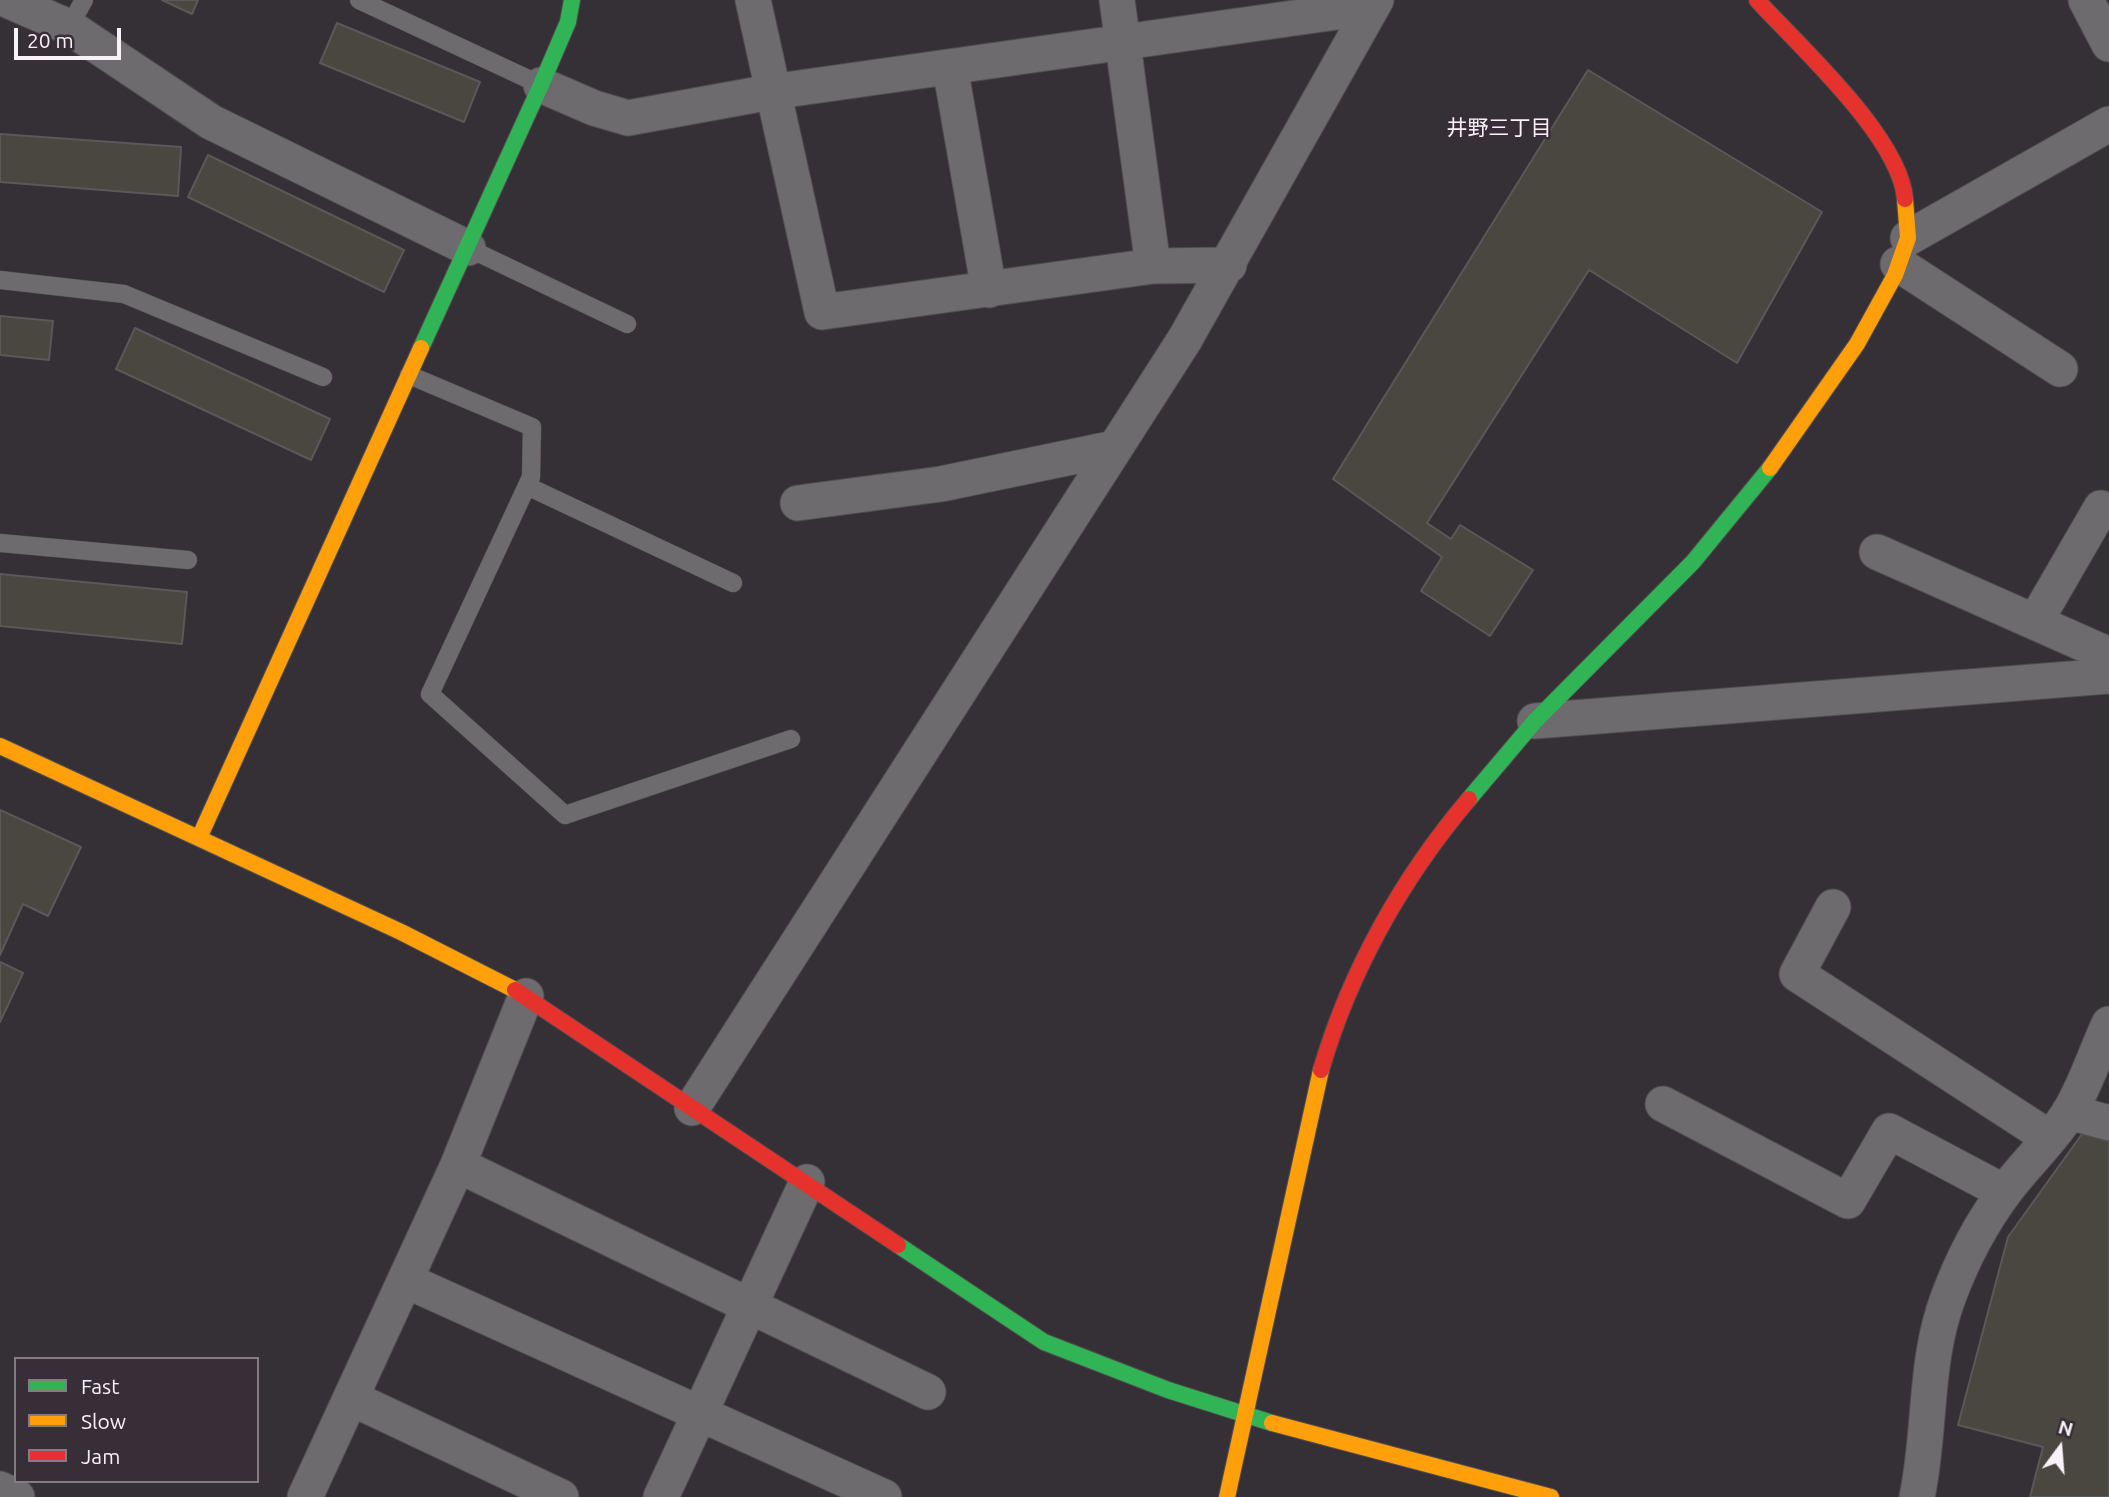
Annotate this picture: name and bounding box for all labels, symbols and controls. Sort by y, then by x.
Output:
scale bar [18,14,124,58]
text: 20 m [27,28,74,52]
district label: 井野三丁目 [1447,115,1551,141]
legend [14,1357,259,1483]
text: Fast [81,1374,119,1398]
text: Slow [81,1409,126,1433]
north arrow [2025,1413,2095,1483]
text: N [2056,1415,2076,1440]
text: Jam [81,1444,120,1468]

